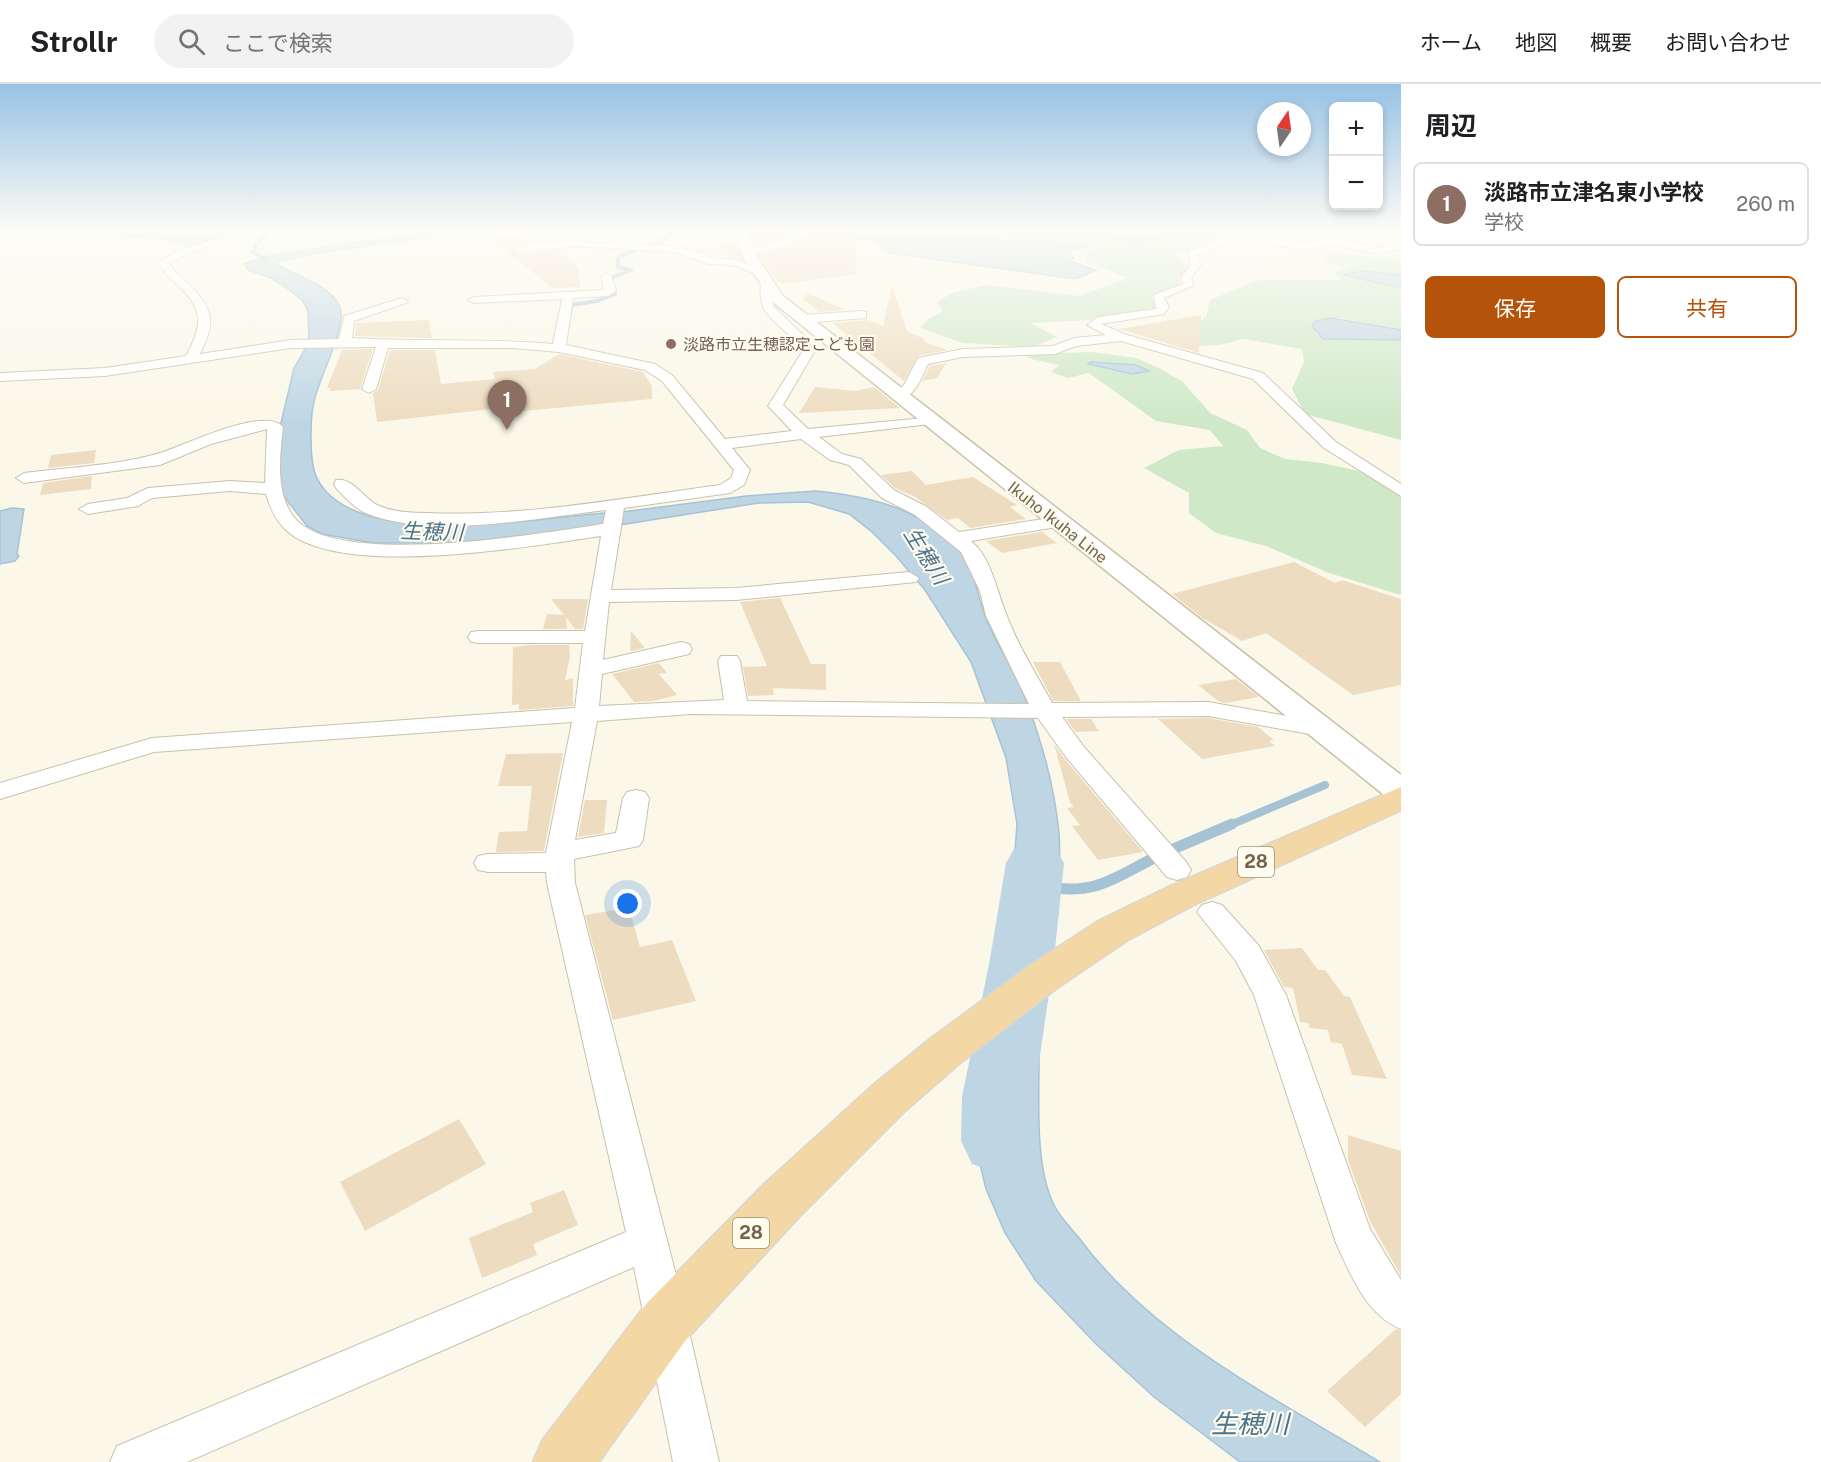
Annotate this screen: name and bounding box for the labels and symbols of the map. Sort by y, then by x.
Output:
north arrow [1257,102,1311,156]
place label: 淡路市立生穂認定こども園 [683,335,875,354]
marker: 淡路市立生穂認定こども園 [664,337,678,351]
pin: 1 [488,380,526,430]
street label: Ikuho Ikuha Line [1004,478,1111,567]
water label: 生穂川 [400,518,466,545]
water label: 生穂川 [899,522,955,591]
road number: 28 [1238,847,1274,877]
your location [613,889,642,918]
road number: 28 [733,1218,769,1248]
water label: 生穂川 [1211,1408,1292,1439]

